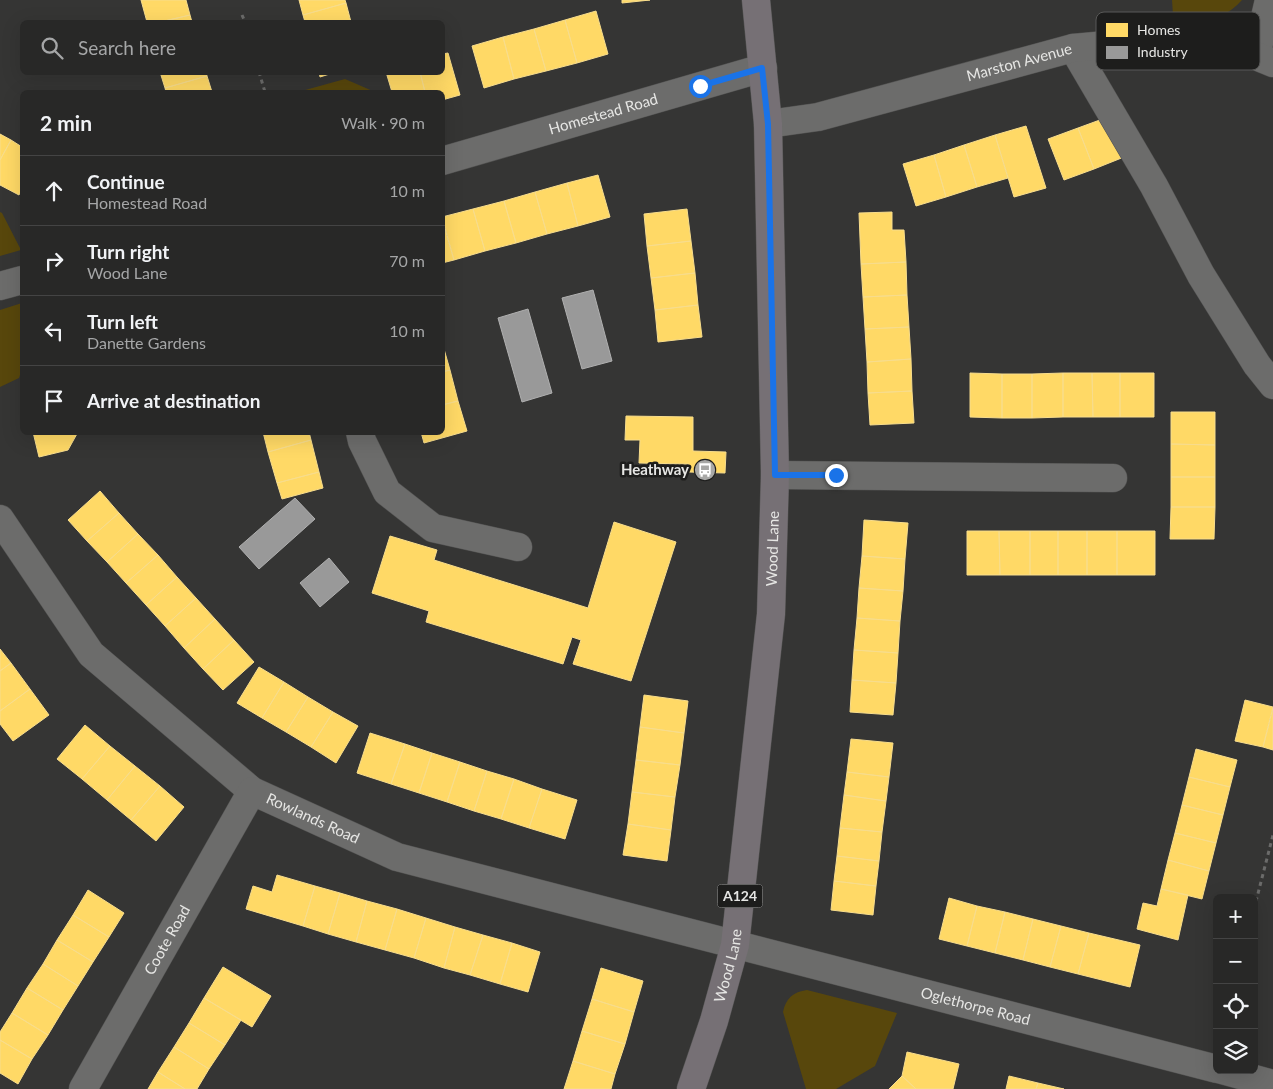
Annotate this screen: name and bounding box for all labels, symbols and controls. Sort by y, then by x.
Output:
legend [1096,12,1260,70]
search box [20,20,445,75]
text: Homes [1137,21,1180,38]
icon: search [38,34,66,62]
text: Search here [78,36,176,59]
street label: Marston Avenue [964,39,1074,84]
text: Industry [1137,43,1188,60]
route start [689,75,712,98]
street label: Homestead Road [546,89,660,138]
text: 2 min [40,110,92,135]
text: Walk · 90 m [341,113,425,132]
text: Continue [87,170,165,193]
icon: ahead [40,177,68,205]
text: 10 m [389,181,425,200]
text: Homestead Road [87,193,207,212]
text: Turn right [87,240,169,263]
icon: right [40,247,68,275]
text: 70 m [389,251,425,270]
text: Wood Lane [87,263,167,282]
text: Turn left [87,310,158,333]
icon: left [40,317,68,345]
text: 10 m [389,321,425,340]
text: Danette Gardens [87,333,206,352]
icon: arrive [40,387,68,415]
text: Arrive at destination [87,389,260,412]
bus stop icon: Heathway [693,458,717,482]
place label: Heathway [621,460,689,478]
route end [825,464,848,487]
street label: Wood Lane [762,511,782,587]
street label: Rowlands Road [264,789,363,847]
road number: A124 [718,884,762,908]
map controls [1213,894,1258,1074]
button: + [1213,894,1258,939]
street label: Coote Road [140,902,193,978]
street label: Wood Lane [710,928,745,1004]
button: − [1213,939,1258,984]
street label: Oglethorpe Road [919,983,1032,1028]
button: locate [1213,984,1258,1029]
button: layers [1213,1029,1258,1074]

